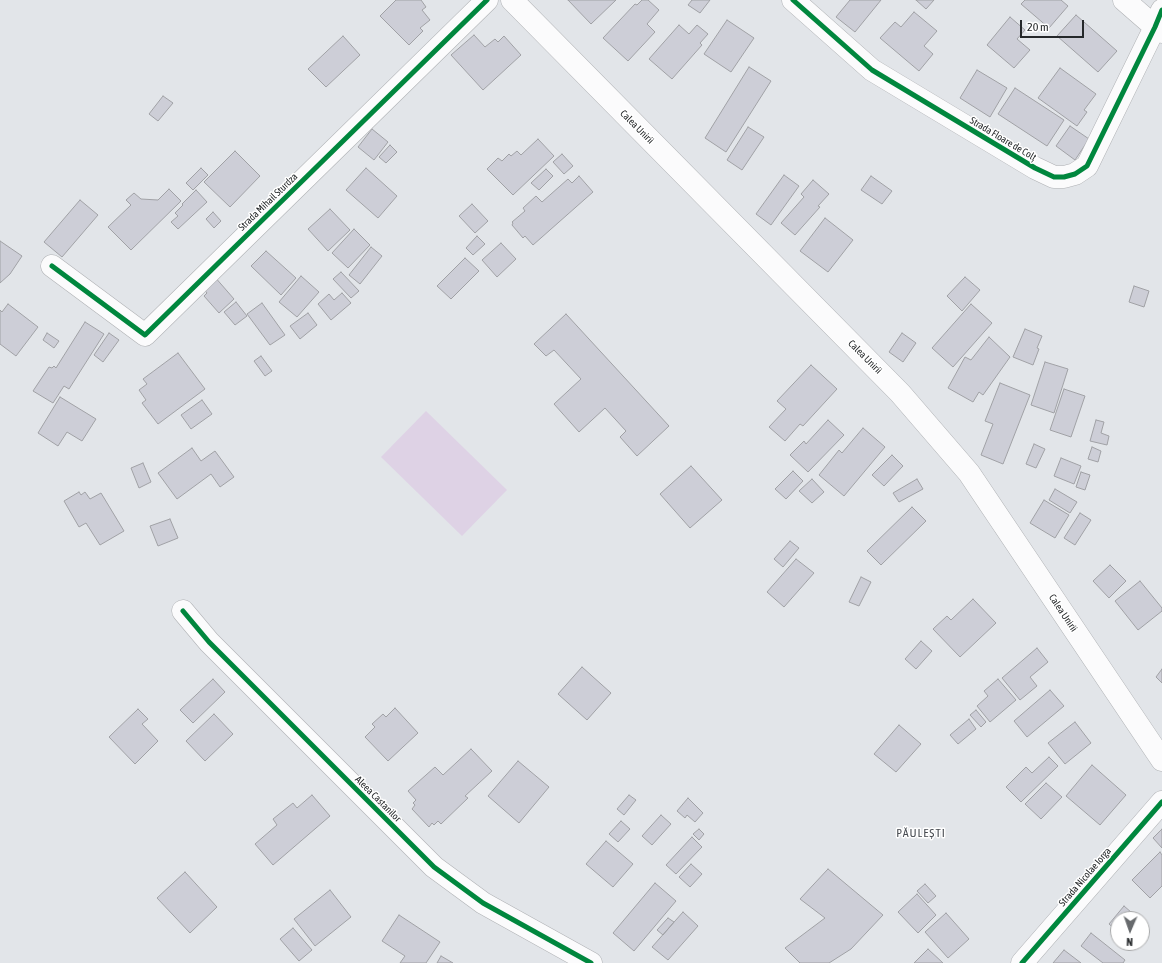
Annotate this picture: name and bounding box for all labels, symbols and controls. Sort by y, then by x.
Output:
scale bar [1022,12,1086,38]
text: 20 m [1027,20,1049,34]
street label: Calea Unirii [618,108,656,146]
street label: Strada Floare de Colț [968,114,1038,164]
street label: Strada Mihail Sturdza [236,171,300,233]
street label: Calea Unirii [846,338,884,376]
street label: Calea Unirii [1046,592,1080,634]
street label: Aleea Castanilor [353,774,403,824]
district label: PĂULEȘTI [896,826,946,840]
street label: Strada Nicolae Iorga [1056,845,1114,909]
north arrow [1110,911,1150,951]
text: N [1126,936,1133,948]

